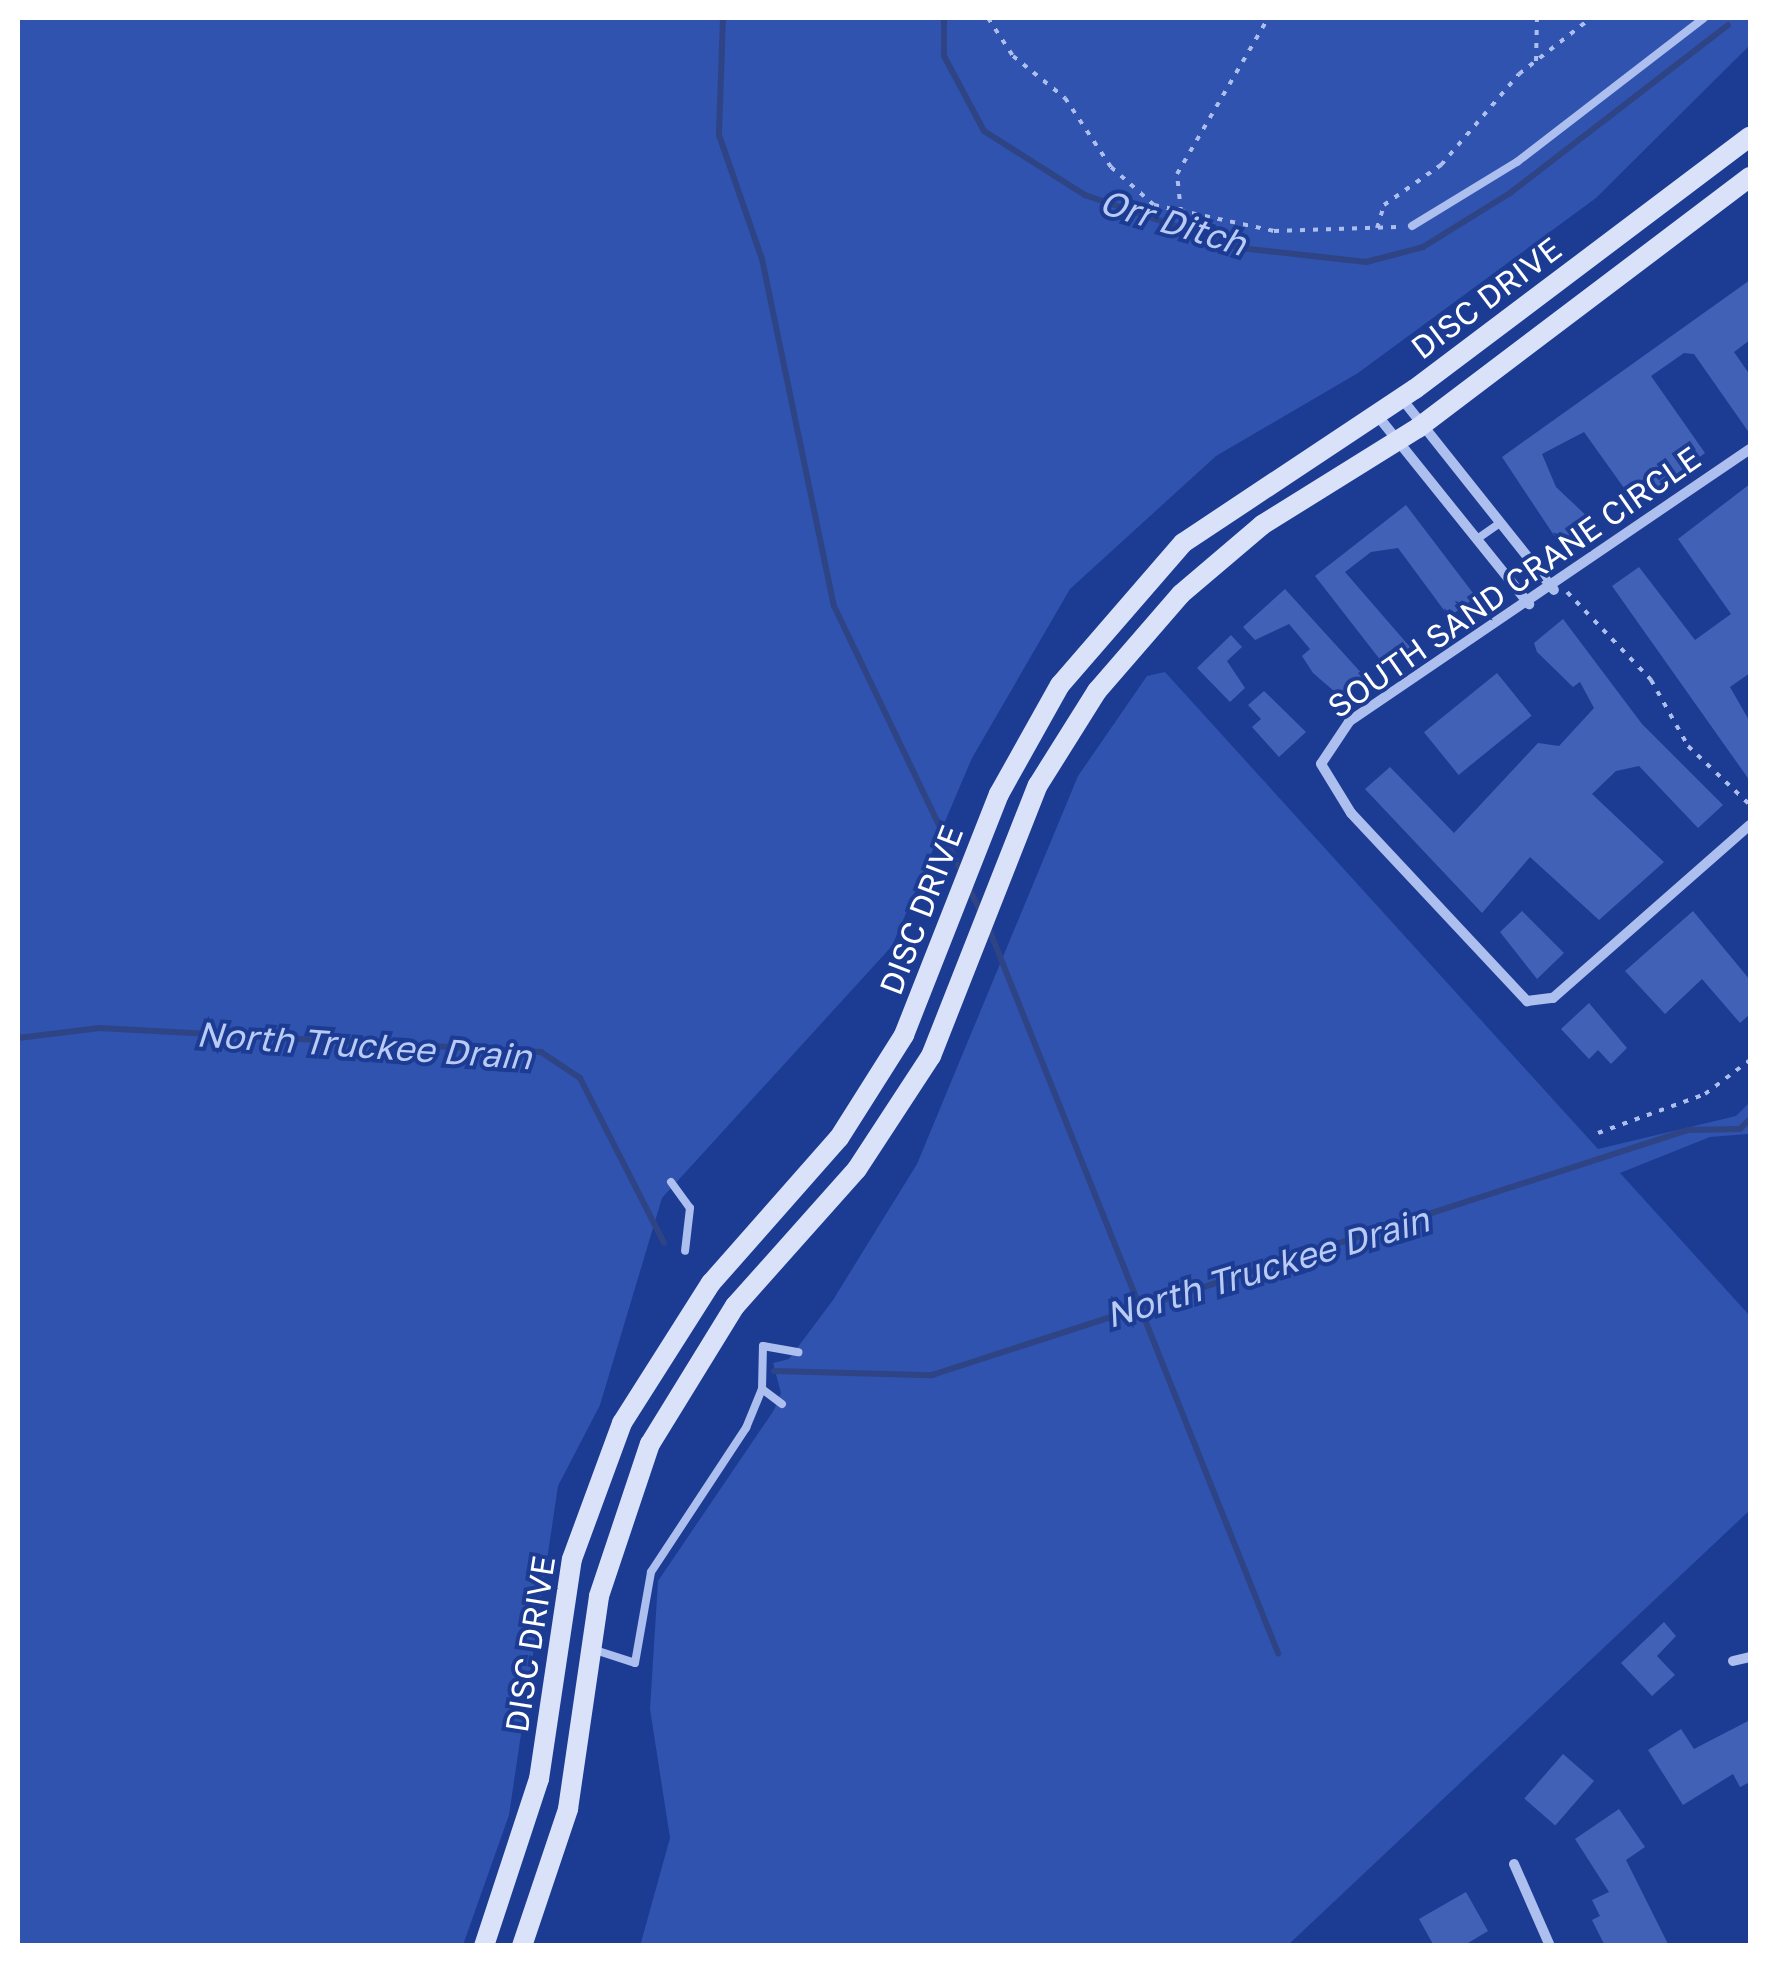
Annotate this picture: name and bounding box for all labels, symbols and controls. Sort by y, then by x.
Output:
water label: Orr Ditch [1095,180,1251,264]
street label: DISC DRIVE [1403,229,1569,367]
street label: SOUTH SAND CRANE CIRCLE [1320,438,1708,726]
street label: DISC DRIVE [871,820,971,1000]
water label: North Truckee Drain [195,1012,533,1078]
water label: North Truckee Drain [1100,1198,1434,1336]
street label: DISC DRIVE [497,1553,563,1735]

